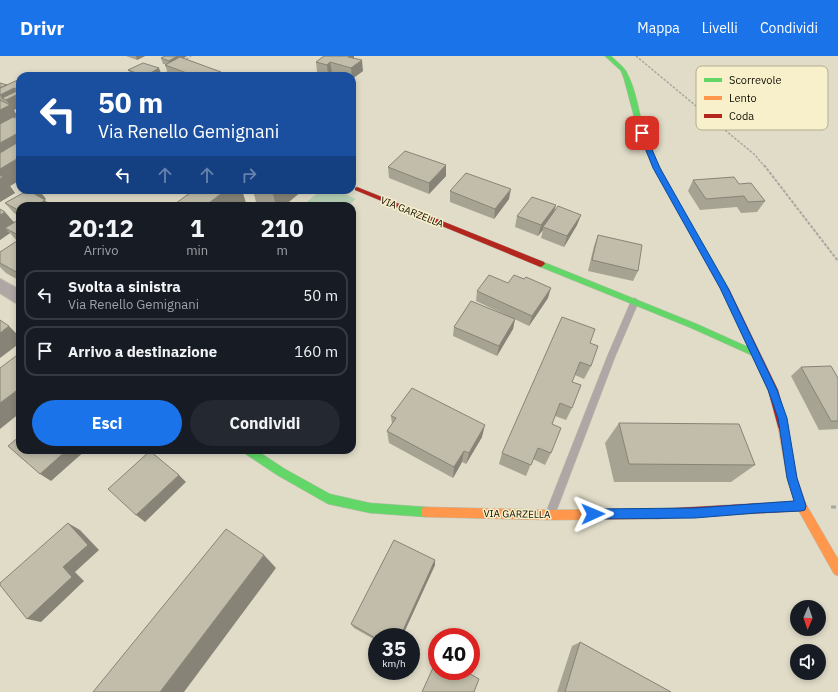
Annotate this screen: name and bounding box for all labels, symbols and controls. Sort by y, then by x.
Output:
text: Drivr [20,16,64,40]
text: Mappa [637,19,680,37]
text: Livelli [702,19,738,37]
text: Condividi [760,19,818,37]
legend [696,66,828,130]
text: Scorrevole [729,73,782,87]
text: 50 m [98,84,163,121]
icon: left [32,88,84,140]
text: Lento [729,91,757,105]
text: Coda [729,109,754,123]
pin [625,116,659,150]
text: Via Renello Gemignani [98,120,279,143]
icon: arrive [631,122,653,144]
icon: left [112,164,134,186]
icon: ahead [154,164,176,186]
icon: ahead [196,164,218,186]
icon: right [238,164,260,186]
street label: VIA GARZELLA [379,193,446,231]
text: 20:12 [68,212,134,244]
text: 1 [190,212,204,244]
text: 210 [260,212,304,244]
text: Arrivo [84,242,118,259]
text: min [186,242,208,259]
text: m [276,242,288,259]
text: Svolta a sinistra [68,277,181,296]
icon: left [34,284,56,306]
text: 50 m [303,286,338,305]
text: Via Renello Gemignani [68,296,199,313]
icon: arrive [34,340,56,362]
text: Arrivo a destinazione [68,342,217,361]
text: 160 m [294,342,338,361]
button: Esci [32,400,182,446]
button: Condividi [190,400,340,446]
position arrow [572,493,614,535]
street label: VIA GARZELLA [483,507,551,521]
north arrow [790,600,826,636]
map controls [790,600,826,680]
speed limit sign: 40 [428,628,480,680]
text: 35 [382,635,406,662]
button: sound [790,644,826,680]
text: km/h [382,657,406,670]

